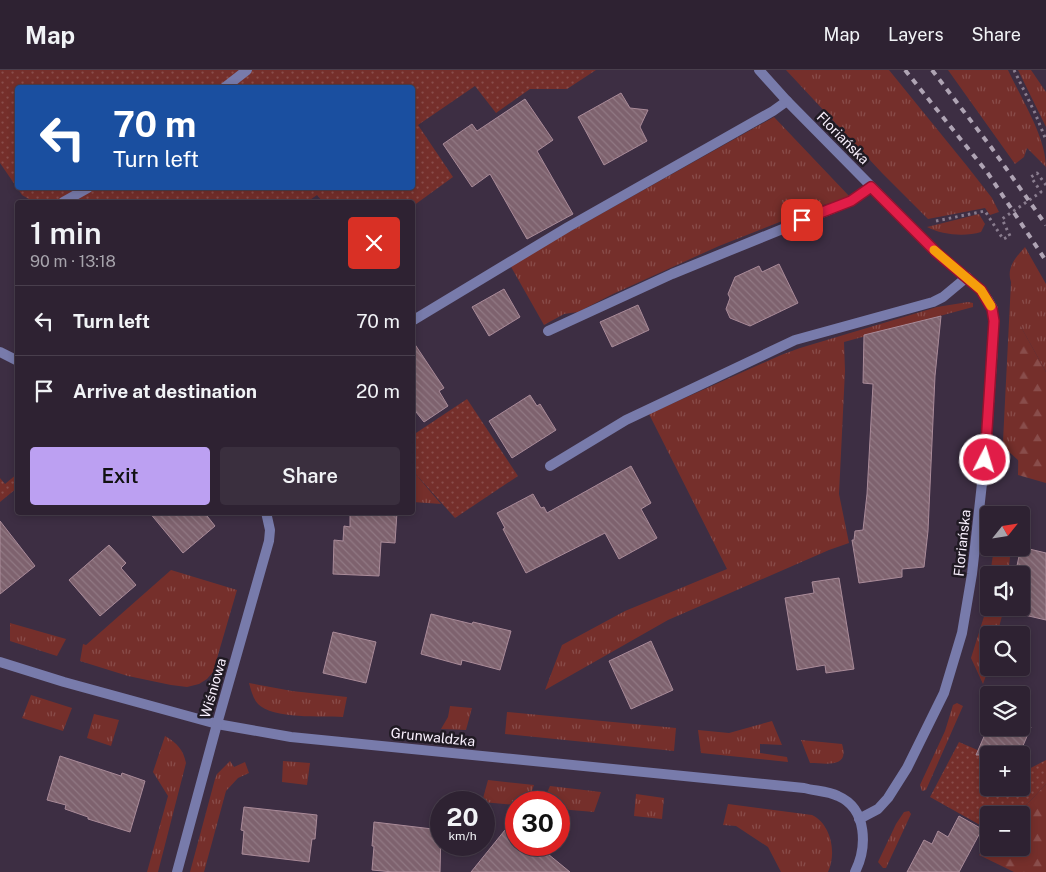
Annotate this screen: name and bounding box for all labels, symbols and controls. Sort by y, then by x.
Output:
text: Map [25,21,75,49]
text: Map [824,24,860,45]
text: Layers [888,24,944,45]
text: Share [972,24,1021,45]
text: 70 m [113,104,196,145]
icon: left [30,105,95,170]
street label: Floriańska [814,109,872,167]
text: Turn left [113,146,199,172]
pin [781,199,823,241]
icon: arrive [788,206,816,234]
text: 1 min [30,215,101,251]
button: close [348,217,400,269]
text: 90 m · 13:18 [30,252,116,271]
icon: left [30,307,58,335]
text: Turn left [73,310,150,332]
text: 70 m [356,310,400,332]
icon: arrive [30,377,58,405]
text: Arrive at destination [73,380,257,402]
text: 20 m [356,380,400,402]
position arrow [958,433,1010,485]
button: Exit [30,447,210,505]
button: Share [220,447,400,505]
north arrow [980,506,1030,556]
map controls [980,506,1030,856]
street label: Floriańska [951,509,973,577]
button: sound [980,566,1030,616]
button: search [980,626,1030,676]
street label: Wiśniowa [197,656,229,720]
button: layers [980,686,1030,736]
street label: Grunwaldzka [390,725,476,749]
button: + [980,746,1030,796]
speed limit sign: 30 [505,791,570,856]
text: 20 [447,802,479,832]
button: − [980,806,1030,856]
text: km/h [448,829,477,843]

